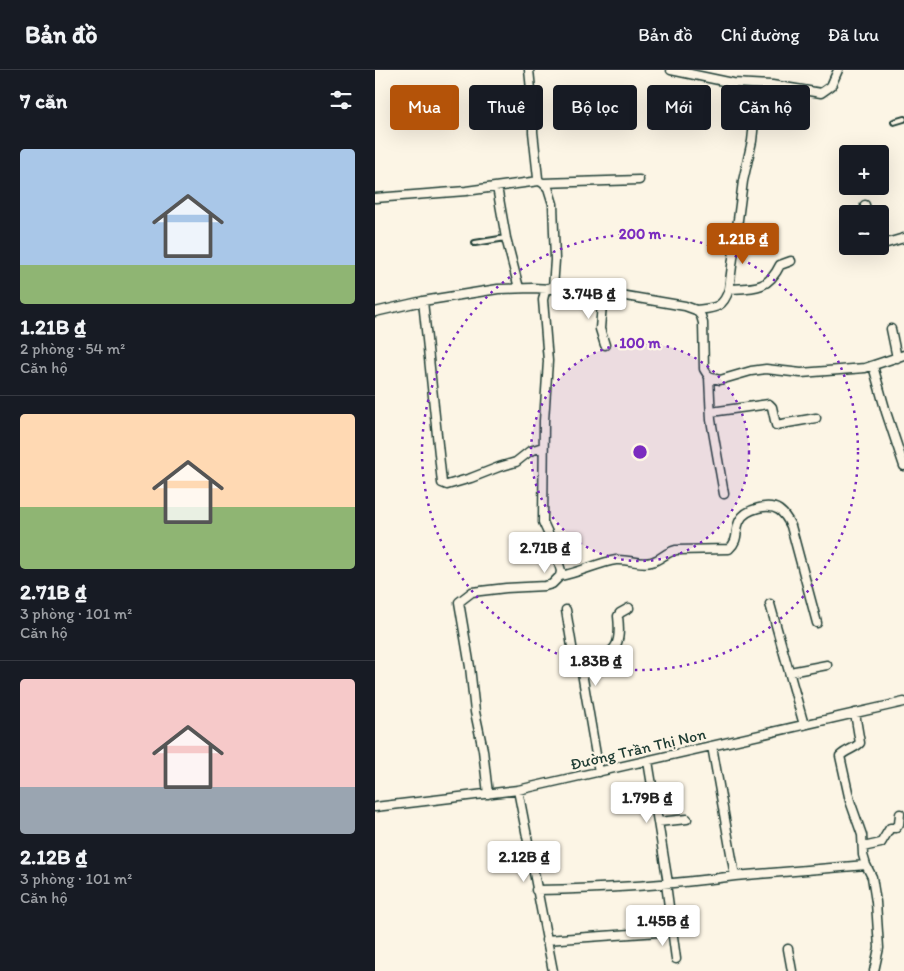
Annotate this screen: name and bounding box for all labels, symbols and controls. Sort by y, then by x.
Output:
text: Bản đồ [25,20,98,49]
text: Bản đồ [638,24,693,46]
text: Chỉ đường [721,24,800,46]
text: Đã lưu [828,24,879,46]
chip: Mua [390,85,459,130]
chip: Thuê [469,85,543,130]
chip: Bộ lọc [553,85,637,130]
chip: Mới [647,85,711,130]
chip: Căn hộ [721,85,810,130]
icon: filters [327,86,355,114]
text: 7 căn [20,88,67,113]
map controls [839,145,889,255]
button: + [839,145,889,195]
icon: home [143,181,233,271]
button: − [839,205,889,255]
pin: 1.21B ₫ [697,222,789,265]
text: 200 m [619,225,662,243]
text: 1.21B ₫ [718,229,768,248]
pin: 3.74B ₫ [543,278,635,320]
text: 3.74B ₫ [562,284,616,303]
text: 1.21B ₫ [20,314,86,339]
text: 100 m [619,334,661,352]
text: 2 phòng · 54 m² [20,339,125,358]
text: Căn hộ [20,358,68,377]
centre of rings [631,443,649,461]
icon: home [143,447,233,537]
pin: 2.71B ₫ [499,532,591,574]
text: 2.71B ₫ [520,538,570,557]
text: 2.71B ₫ [20,579,87,604]
text: 3 phòng · 101 m² [20,604,132,623]
text: Căn hộ [20,623,68,642]
pin: 1.83B ₫ [550,644,642,687]
text: 1.83B ₫ [570,651,622,670]
icon: home [143,712,233,802]
street label: Đường Trần Thị Non [568,724,708,774]
pin: 1.79B ₫ [601,782,693,824]
text: 1.79B ₫ [622,788,672,807]
pin: 2.12B ₫ [478,840,570,883]
text: 2.12B ₫ [20,844,87,869]
text: 2.12B ₫ [498,847,550,866]
text: 3 phòng · 101 m² [20,869,132,888]
text: Căn hộ [20,888,68,907]
pin: 1.45B ₫ [617,904,709,947]
text: 1.45B ₫ [637,911,689,930]

